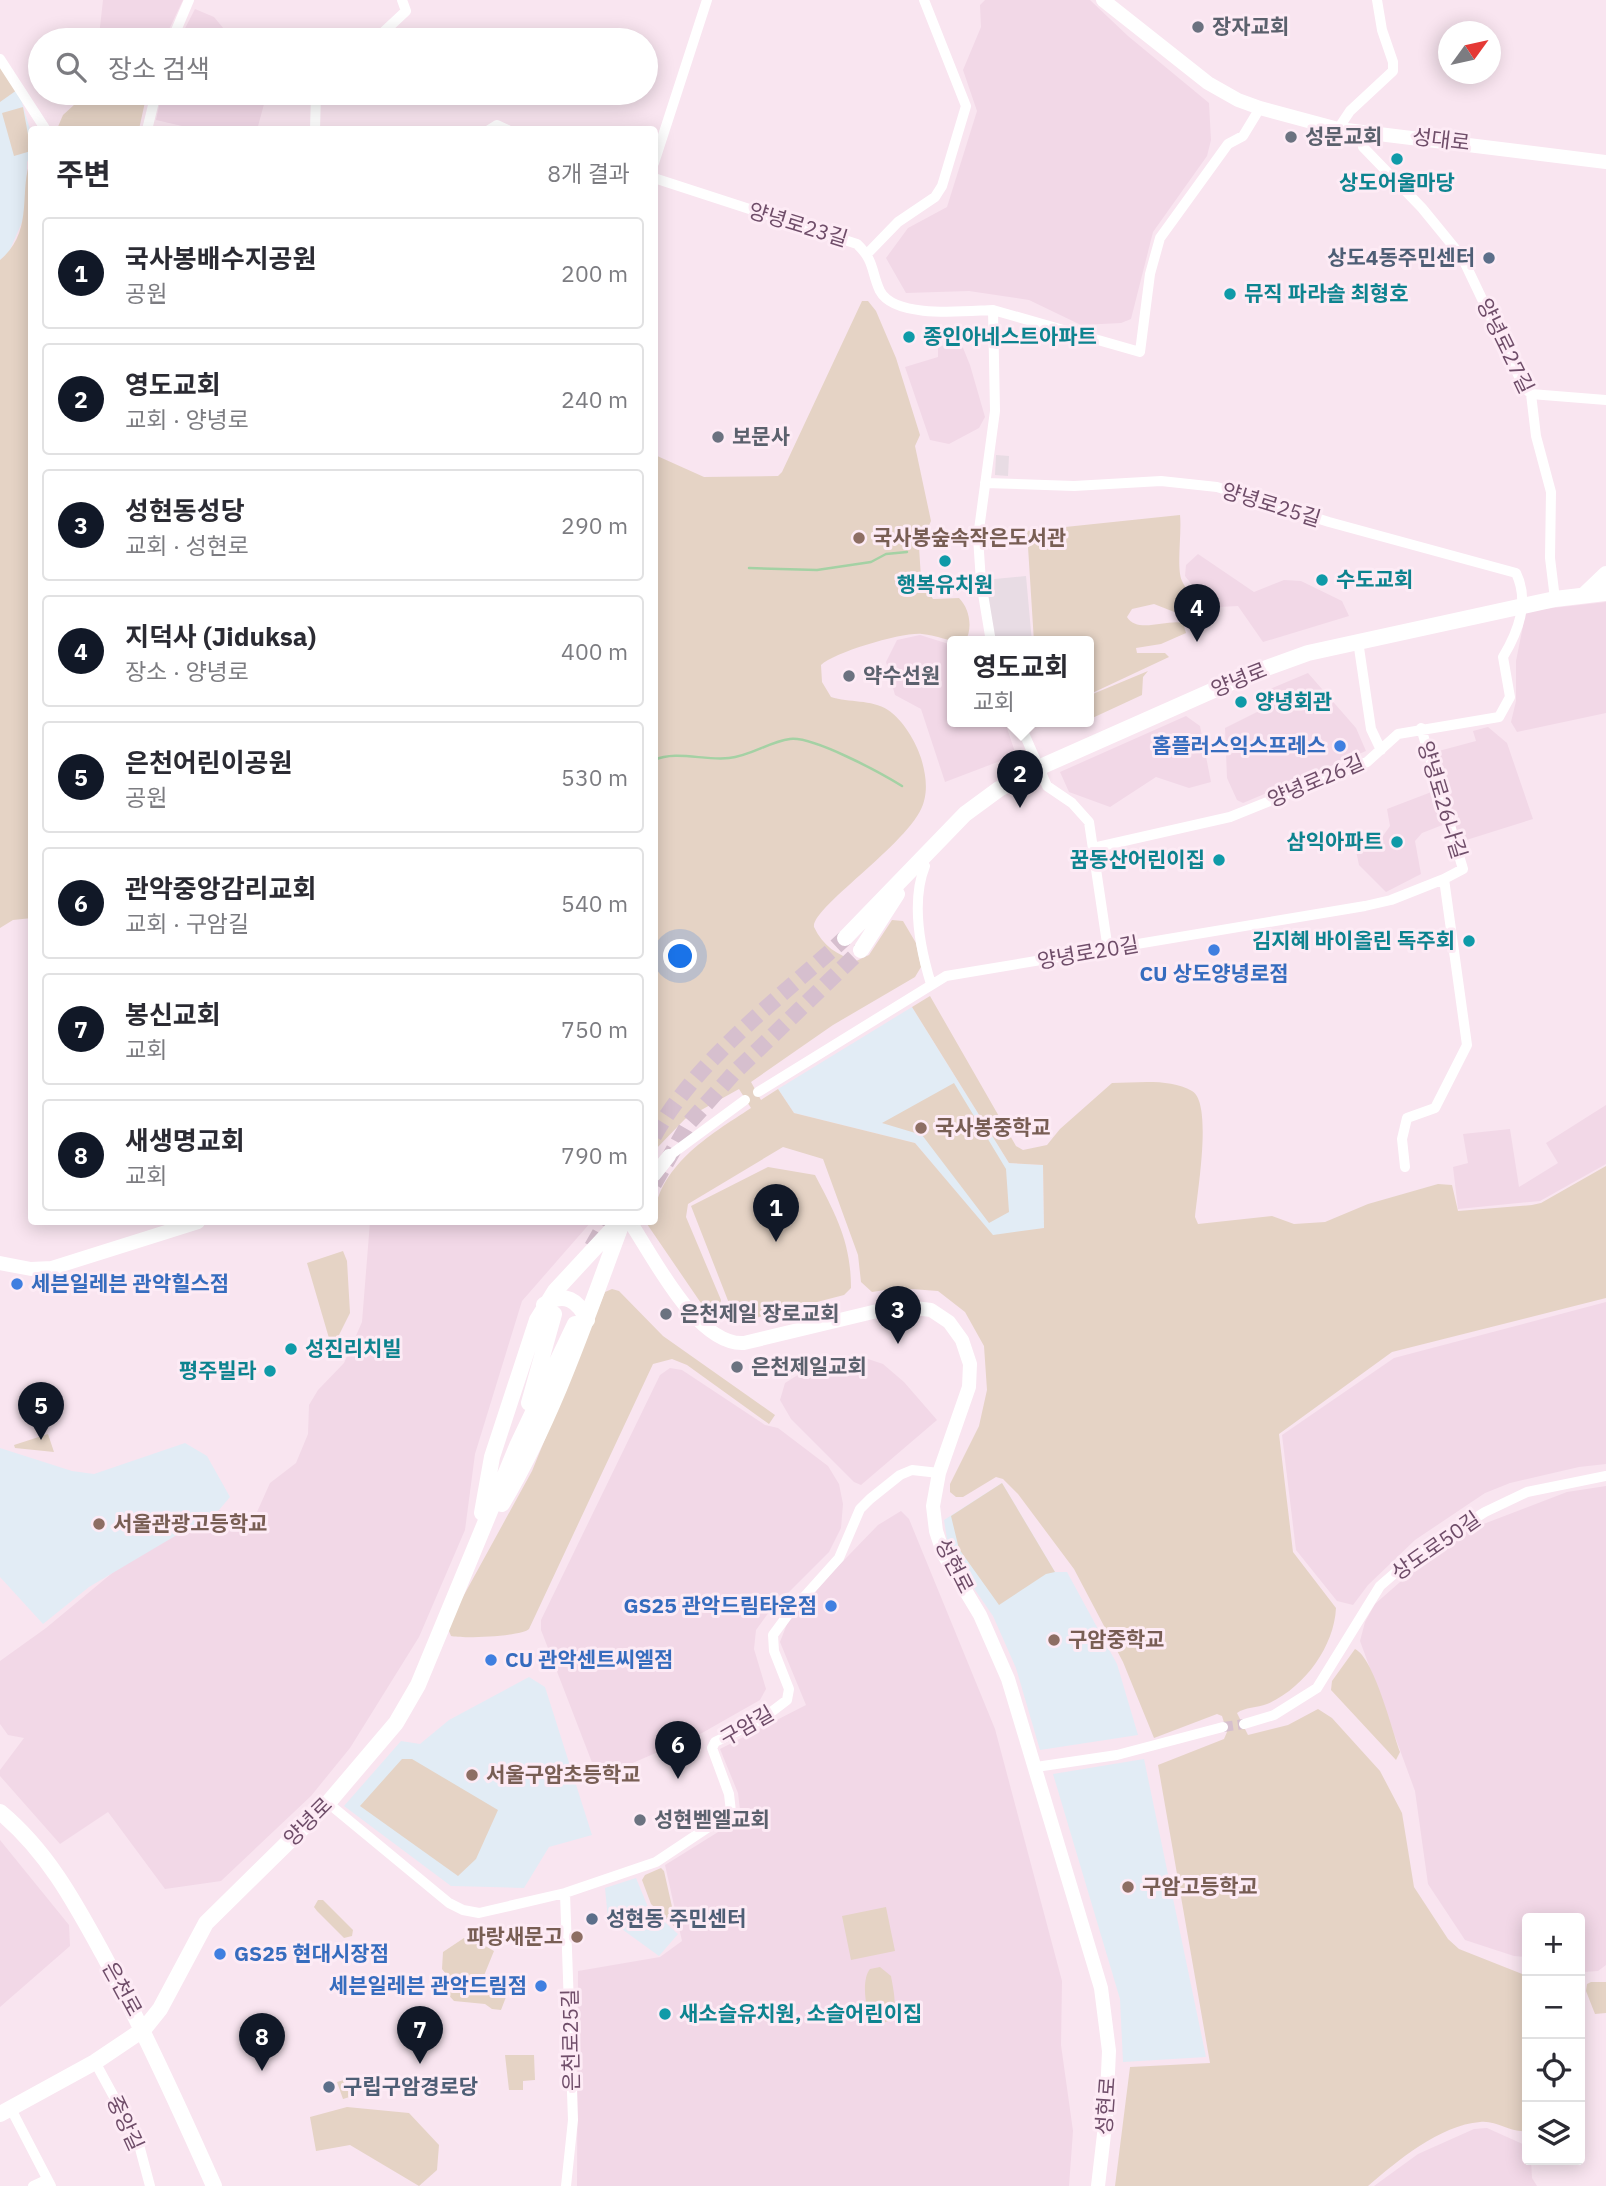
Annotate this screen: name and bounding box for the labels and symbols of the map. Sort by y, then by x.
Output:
place label: 장자교회 [1212,12,1289,40]
marker: 장자교회 [1190,19,1206,35]
north arrow [1438,21,1501,84]
place label: 성문교회 [1305,122,1382,150]
street label: 성대로 [1411,122,1472,156]
marker: 성문교회 [1283,129,1299,145]
marker: 상도어울마당 [1389,151,1405,167]
place label: 상도어울마당 [1339,168,1455,196]
street label: 양녕로23길 [745,196,851,252]
place label: 상도4동주민센터 [1327,243,1475,271]
marker: 상도4동주민센터 [1481,250,1497,266]
place label: 뮤직 파라솔 최형호 [1244,279,1408,307]
marker: 뮤직 파라솔 최형호 [1222,286,1238,302]
street label: 양녕로27길 [1471,293,1541,398]
place label: 종인아네스트아파트 [923,322,1097,350]
marker: 종인아네스트아파트 [901,329,917,345]
place label: 보문사 [732,422,790,450]
marker: 보문사 [710,429,726,445]
street label: 양녕로25길 [1218,476,1324,532]
place label: 국사봉숲속작은도서관 [873,523,1066,551]
marker: 국사봉숲속작은도서관 [851,530,867,546]
marker: 행복유치원 [937,553,953,569]
place label: 수도교회 [1336,565,1413,593]
place label: 행복유치원 [897,570,993,598]
marker: 수도교회 [1314,572,1330,588]
pin: 4 [1174,584,1220,642]
street label: 양녕로 [1207,655,1271,703]
place label: 약수선원 [863,661,940,689]
marker: 약수선원 [841,668,857,684]
place label: 양녕회관 [1255,687,1332,715]
marker: 양녕회관 [1233,694,1249,710]
place label: 홈플러스익스프레스 [1152,731,1326,759]
street label: 양녕로26나길 [1412,737,1474,862]
marker: 홈플러스익스프레스 [1332,738,1348,754]
street label: 양녕로26길 [1263,747,1368,813]
pin: 2 [997,750,1043,808]
place label: 삼익아파트 [1286,827,1383,855]
marker: 삼익아파트 [1389,834,1405,850]
place label: 꿈동산어린이집 [1070,845,1205,873]
marker: 꿈동산어린이집 [1211,852,1227,868]
place label: 김지혜 바이올린 독주회 [1252,926,1455,954]
street label: 양녕로20길 [1035,929,1141,975]
marker: 김지혜 바이올린 독주회 [1461,933,1477,949]
your location [663,939,697,973]
marker: CU 상도양녕로점 [1206,942,1222,958]
place label: CU 상도양녕로점 [1139,959,1289,987]
place label: 국사봉중학교 [935,1113,1051,1141]
marker: 국사봉중학교 [913,1120,929,1136]
pin: 1 [753,1184,799,1242]
place label: 세븐일레븐 관악힐스점 [31,1269,229,1297]
marker: 세븐일레븐 관악힐스점 [9,1276,25,1292]
pin: 3 [875,1286,921,1344]
place label: 은천제일 장로교회 [680,1299,840,1327]
marker: 은천제일 장로교회 [658,1306,674,1322]
place label: 성진리치빌 [305,1334,402,1362]
marker: 성진리치빌 [283,1341,299,1357]
place label: 은천제일교회 [751,1352,867,1380]
place label: 평주빌라 [179,1356,257,1384]
marker: 은천제일교회 [729,1359,745,1375]
marker: 평주빌라 [262,1363,278,1379]
pin: 5 [18,1382,64,1440]
street label: 상도로50길 [1385,1504,1485,1586]
place label: 서울관광고등학교 [113,1509,268,1537]
marker: 서울관광고등학교 [91,1516,107,1532]
street label: 성현로 [929,1533,981,1598]
place label: GS25 관악드림타운점 [623,1591,817,1619]
marker: GS25 관악드림타운점 [823,1598,839,1614]
place label: 구암중학교 [1068,1625,1165,1653]
marker: 구암중학교 [1046,1632,1062,1648]
place label: CU 관악센트씨엘점 [505,1645,673,1673]
marker: CU 관악센트씨엘점 [483,1652,499,1668]
street label: 구암길 [714,1699,779,1752]
pin: 6 [655,1721,701,1779]
place label: 서울구암초등학교 [486,1760,641,1788]
marker: 서울구암초등학교 [464,1767,480,1783]
street label: 양녕로 [277,1791,338,1852]
place label: 성현벧엘교회 [654,1805,770,1833]
marker: 성현벧엘교회 [632,1812,648,1828]
place label: 구암고등학교 [1142,1872,1258,1900]
marker: 구암고등학교 [1120,1879,1136,1895]
place label: 성현동 주민센터 [606,1904,746,1932]
marker: 성현동 주민센터 [584,1911,600,1927]
place label: 파랑새문고 [466,1922,563,1950]
marker: 파랑새문고 [569,1929,585,1945]
place label: GS25 현대시장점 [234,1939,389,1967]
marker: GS25 현대시장점 [212,1946,228,1962]
street label: 은천로 [97,1956,149,2021]
place label: 세븐일레븐 관악드림점 [329,1971,527,1999]
marker: 세븐일레븐 관악드림점 [533,1978,549,1994]
street label: 은천로25길 [555,1989,585,2091]
place label: 새소슬유치원, 소슬어린이집 [679,1999,922,2027]
pin: 7 [397,2006,443,2064]
marker: 새소슬유치원, 소슬어린이집 [657,2006,673,2022]
pin: 8 [239,2013,285,2071]
place label: 구립구암경로당 [343,2072,478,2100]
street label: 성현로 [1089,2076,1121,2136]
marker: 구립구암경로당 [321,2079,337,2095]
street label: 중앙길 [101,2090,151,2155]

